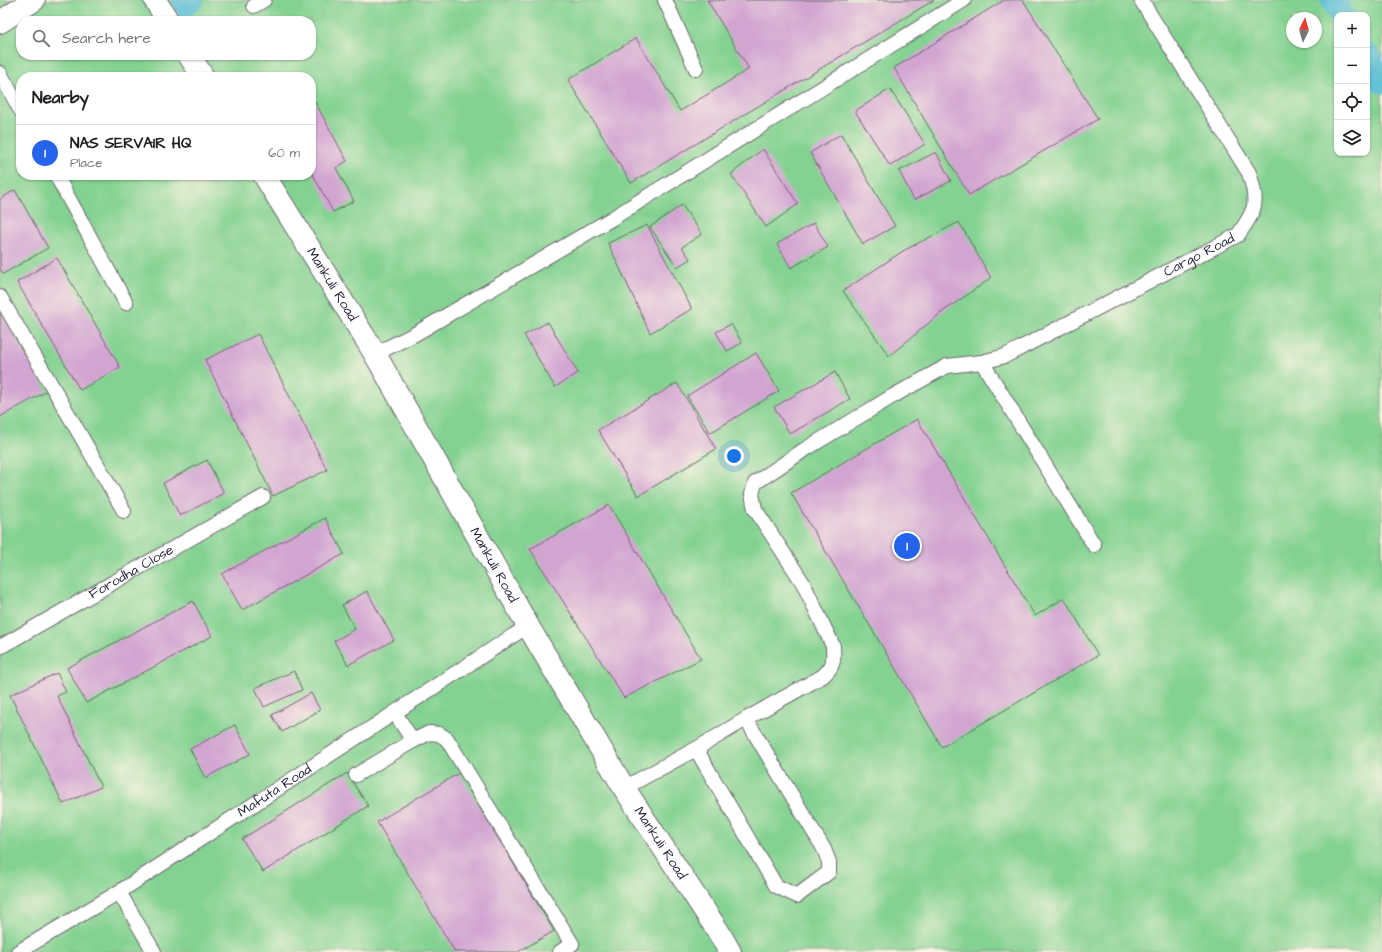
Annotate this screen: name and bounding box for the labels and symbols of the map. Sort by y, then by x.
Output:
north arrow [1286,12,1322,48]
street label: Cargo Road [1160,228,1238,282]
street label: Mankuli Road [301,244,362,325]
your location [724,446,744,466]
street label: Mankuli Road [465,524,523,607]
pin: 1 [894,531,920,561]
street label: Forodha Close [85,540,178,604]
street label: Mafuta Road [234,759,315,822]
street label: Mankuli Road [629,803,692,884]

